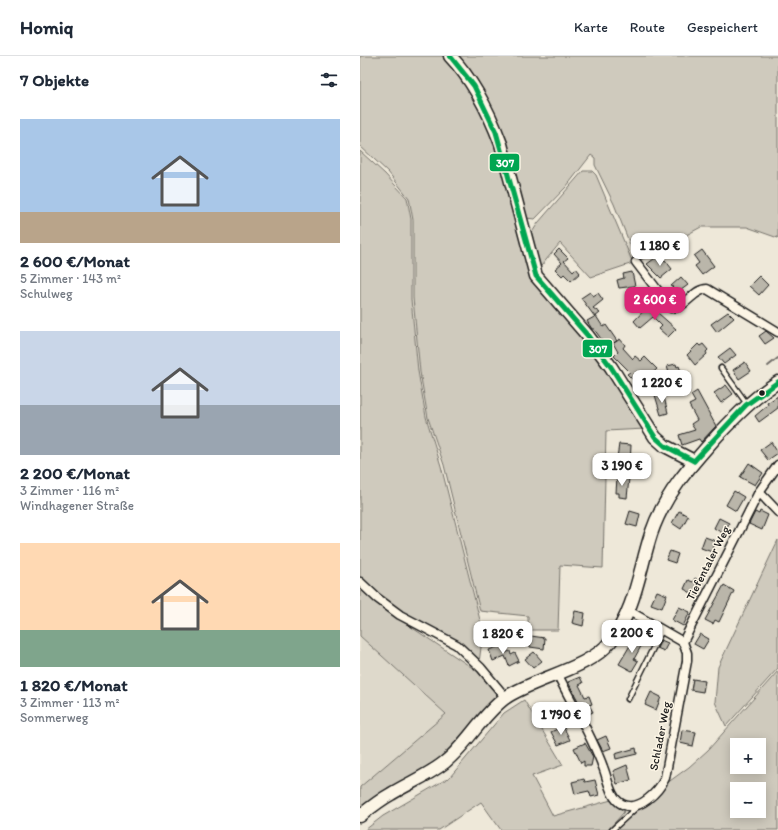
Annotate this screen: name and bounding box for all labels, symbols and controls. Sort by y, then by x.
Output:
text: Homiq [20,16,73,39]
text: Karte [574,19,608,36]
text: Route [630,19,665,36]
text: Gespeichert [687,19,758,36]
icon: filters [318,69,340,91]
text: 7 Objekte [20,70,89,90]
icon: home [144,145,216,217]
line badge: 307 [489,153,520,172]
text: 307 [496,157,515,170]
pin: 1 180 € [623,233,697,267]
text: 1 180 € [640,238,680,253]
text: 2 600 €/Monat [20,251,130,271]
text: 5 Zimmer · 143 m² [20,271,121,286]
text: Schulweg [20,286,73,301]
pin: 2 600 € [618,287,692,321]
text: 2 600 € [633,292,677,307]
line badge: 307 [582,339,613,358]
text: 307 [589,343,608,356]
icon: home [144,357,216,429]
pin: 1 220 € [625,370,699,404]
text: 1 220 € [642,375,683,390]
unlabelled marker [757,388,767,398]
pin: 3 190 € [585,453,659,487]
text: 3 190 € [601,458,643,473]
text: 2 200 €/Monat [20,463,130,483]
text: 3 Zimmer · 116 m² [20,483,119,498]
text: Windhagener Straße [20,498,134,513]
street label: Tiefentaler Weg [683,523,733,603]
icon: home [144,569,216,641]
pin: 2 200 € [595,620,669,654]
pin: 1 820 € [466,621,540,655]
text: 2 200 € [611,625,653,640]
text: 1 820 € [482,626,524,641]
text: 1 820 €/Monat [20,675,128,695]
text: 3 Zimmer · 113 m² [20,695,120,710]
street label: Schlader Weg [646,700,674,772]
pin: 1 790 € [524,702,598,736]
text: 1 790 € [541,707,581,722]
text: Sommerweg [20,710,88,725]
map controls [730,738,766,818]
button: + [730,738,766,774]
button: − [730,782,766,818]

